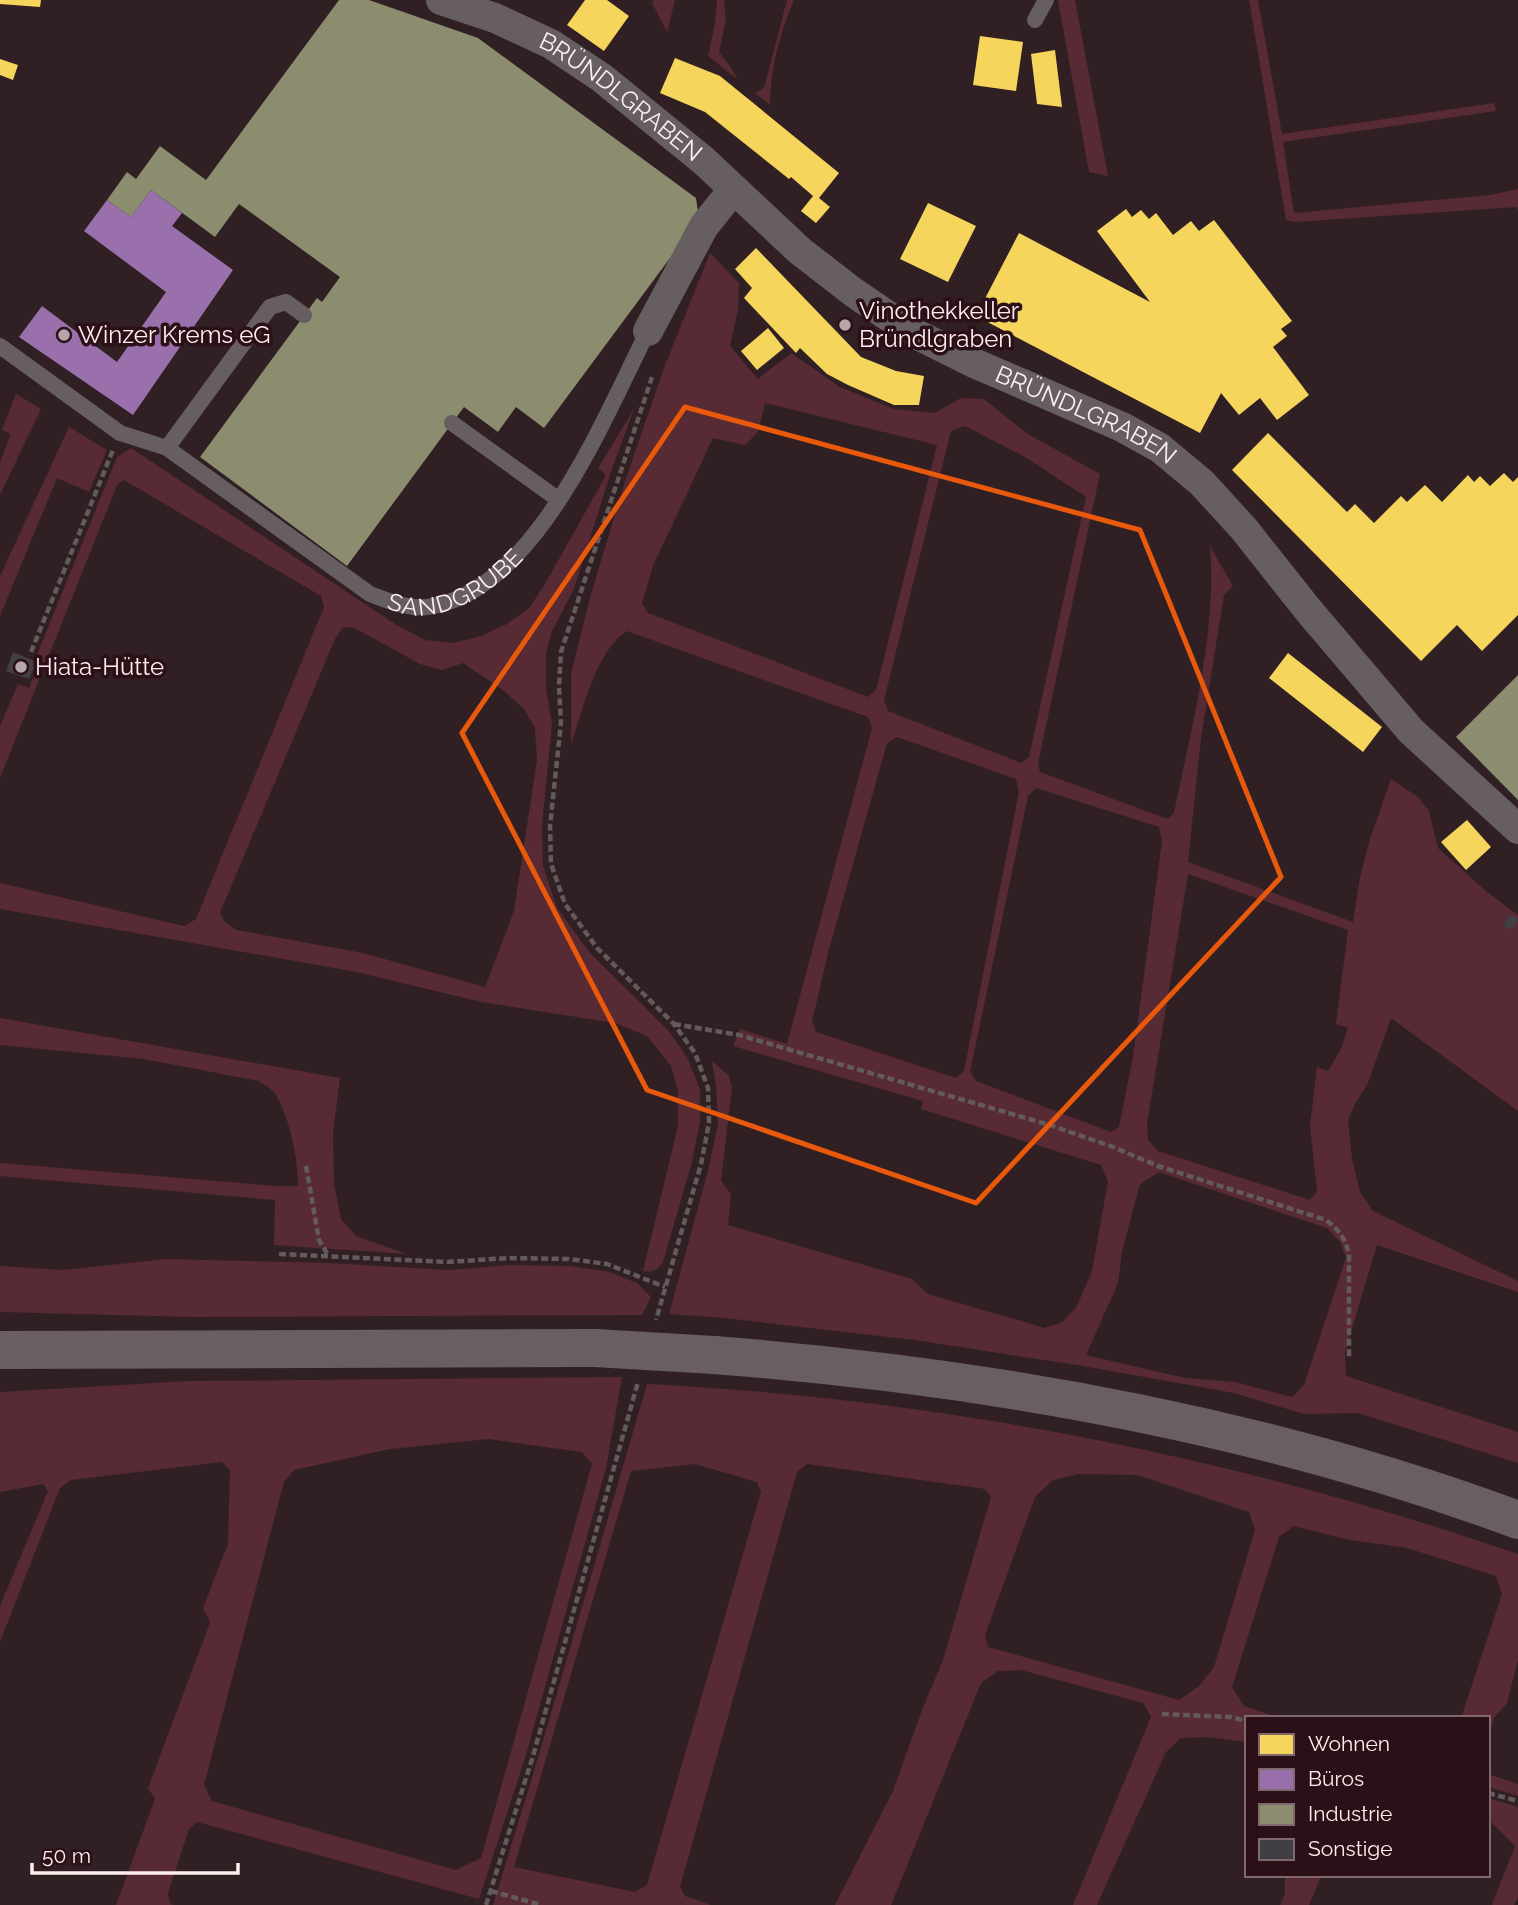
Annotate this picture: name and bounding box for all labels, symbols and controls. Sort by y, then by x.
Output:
street label: BRÜNDLGRABEN [535,26,708,167]
place label: Vinothekkeller Bründlgraben [859,296,1020,353]
marker: Vinothekkeller Bründlgraben [837,317,853,333]
place label: Winzer Krems eG [78,320,271,349]
marker: Winzer Krems eG [56,327,72,343]
street label: BRÜNDLGRABEN [991,359,1183,470]
street label: SANDGRUBE [384,543,528,622]
place label: Hiata-Hütte [35,652,164,681]
marker: Hiata-Hütte [13,659,29,675]
legend [1245,1716,1490,1877]
text: Wohnen [1308,1731,1390,1756]
text: Büros [1308,1766,1364,1791]
text: Industrie [1308,1801,1392,1826]
scale bar [32,1832,238,1876]
text: Sonstige [1308,1836,1393,1861]
text: 50 m [42,1843,91,1868]

